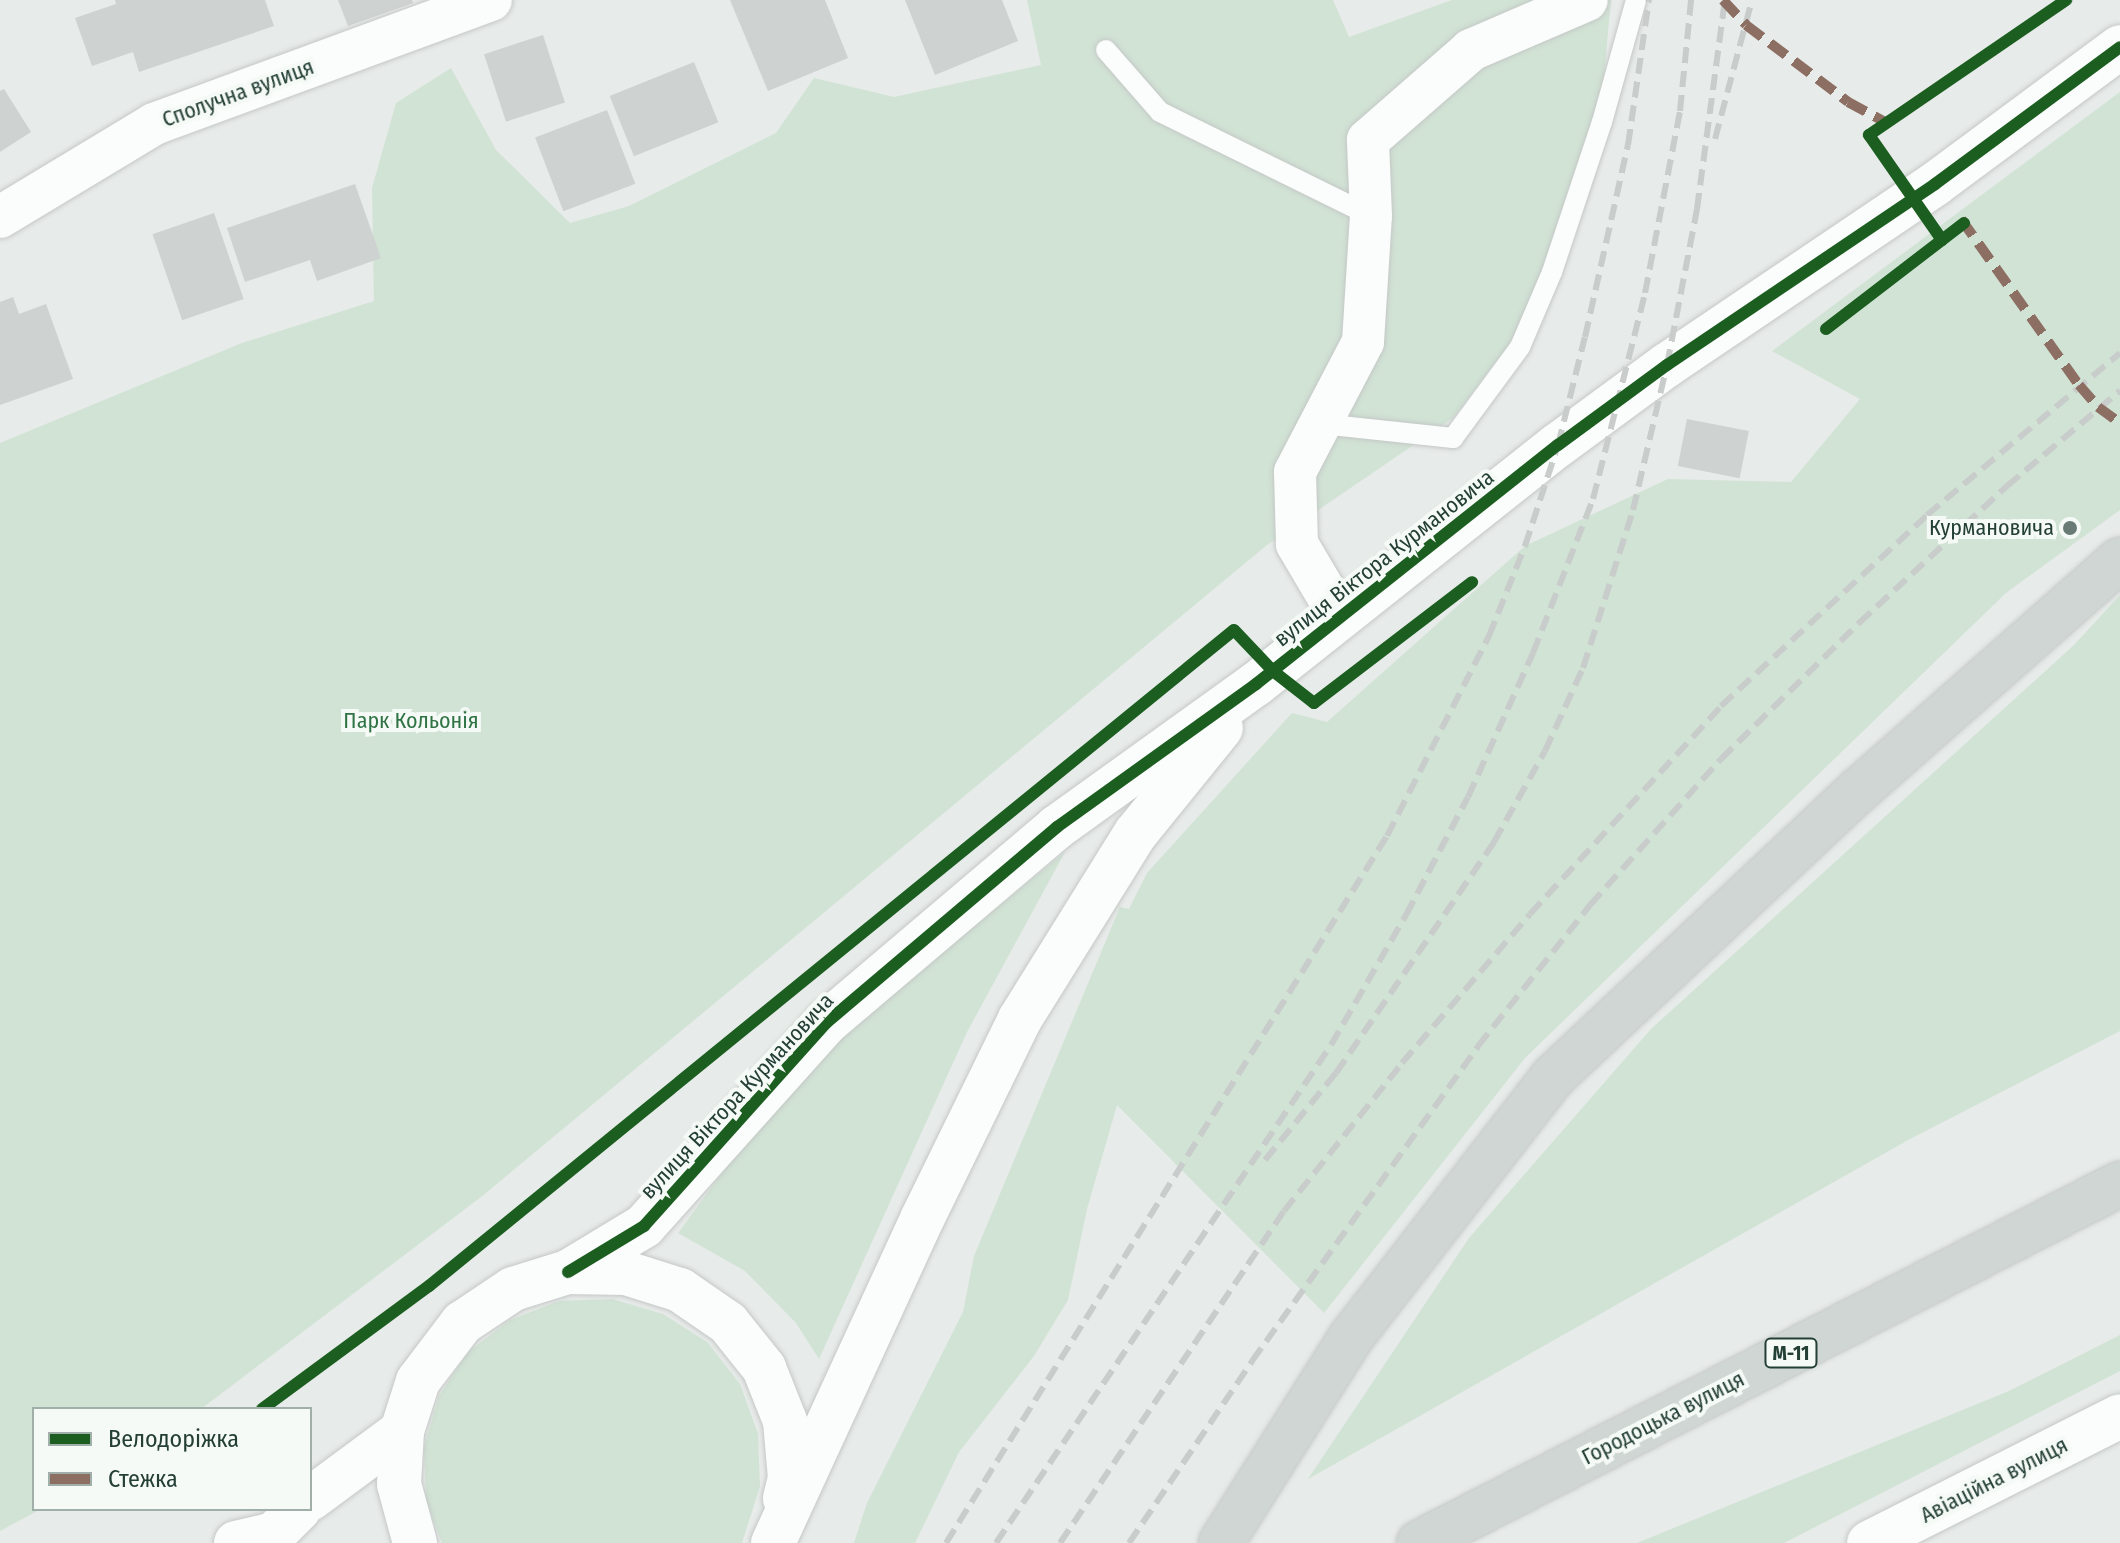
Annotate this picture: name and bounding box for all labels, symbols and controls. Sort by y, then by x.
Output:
street label: Сполучна вулиця [159,53,317,133]
street label: вулиця Віктора Курмановича [1269,464,1499,652]
place label: Курмановича [1929,515,2054,541]
marker: Курмановича [2061,519,2079,537]
park label: Парк Кольонія [343,708,479,734]
street label: вулиця Віктора Курмановича [635,988,839,1204]
road number: М-11 [1763,1337,1819,1369]
street label: Городоцька вулиця [1577,1366,1749,1470]
legend [32,1407,312,1511]
text: Велодоріжка [108,1425,239,1453]
street label: Авіаційна вулиця [1916,1432,2072,1528]
text: Стежка [108,1465,178,1493]

